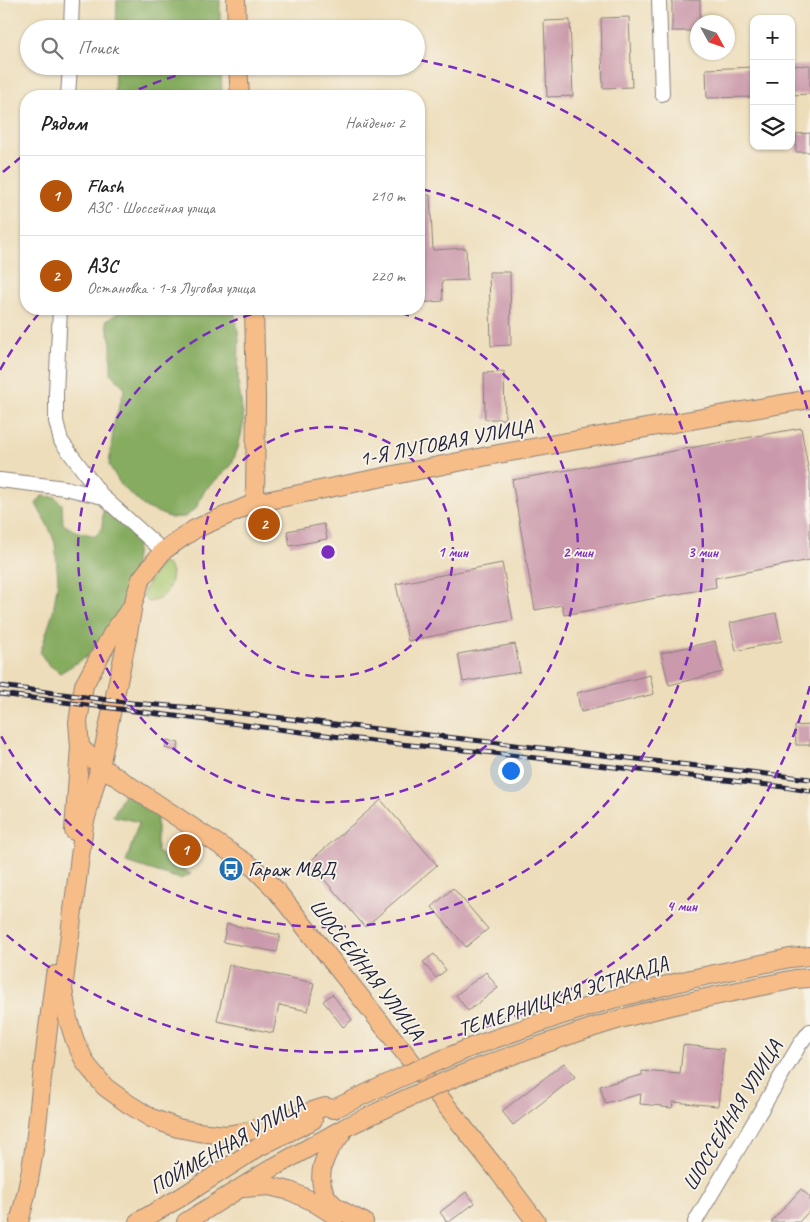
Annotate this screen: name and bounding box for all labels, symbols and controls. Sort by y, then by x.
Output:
north arrow [690,15,735,60]
map controls [750,15,795,150]
button: + [750,15,795,60]
search box [20,20,425,75]
icon: search [38,34,66,62]
text: Поиск [78,36,118,60]
button: − [750,60,795,105]
button: layers [750,105,795,150]
text: Рядом [40,110,87,136]
text: Найдено: 2 [345,113,405,133]
text: Flash [87,174,124,198]
text: 1 [52,186,60,206]
text: 210 m [371,186,405,206]
text: АЗС · Шоссейная улица [87,198,215,218]
text: АЗС [87,254,118,278]
text: 2 [52,266,60,286]
text: 220 m [371,266,405,286]
text: Остановка · 1-я Луговая улица [87,278,255,298]
street label: 1-Я ЛУГОВАЯ УЛИЦА [357,412,535,472]
pin: 2 [248,505,280,543]
centre of rings [319,543,337,561]
text: 1 мин [438,543,470,562]
text: 2 мин [563,543,595,562]
text: 3 мин [688,543,720,562]
your location [498,758,524,784]
pin: 1 [169,831,201,869]
bus stop icon: Гараж МВД [218,856,244,882]
place label: Гараж МВД [248,856,337,882]
street label: ШОССЕЙНАЯ УЛИЦА [304,893,430,1045]
text: 4 мин [667,897,699,916]
street label: ТЕМЕРНИЦКАЯ ЭСТАКАДА [455,950,672,1042]
street label: ШОССЕЙНАЯ УЛИЦА [677,1034,788,1195]
street label: ПОЙМЕННАЯ УЛИЦА [145,1090,309,1200]

